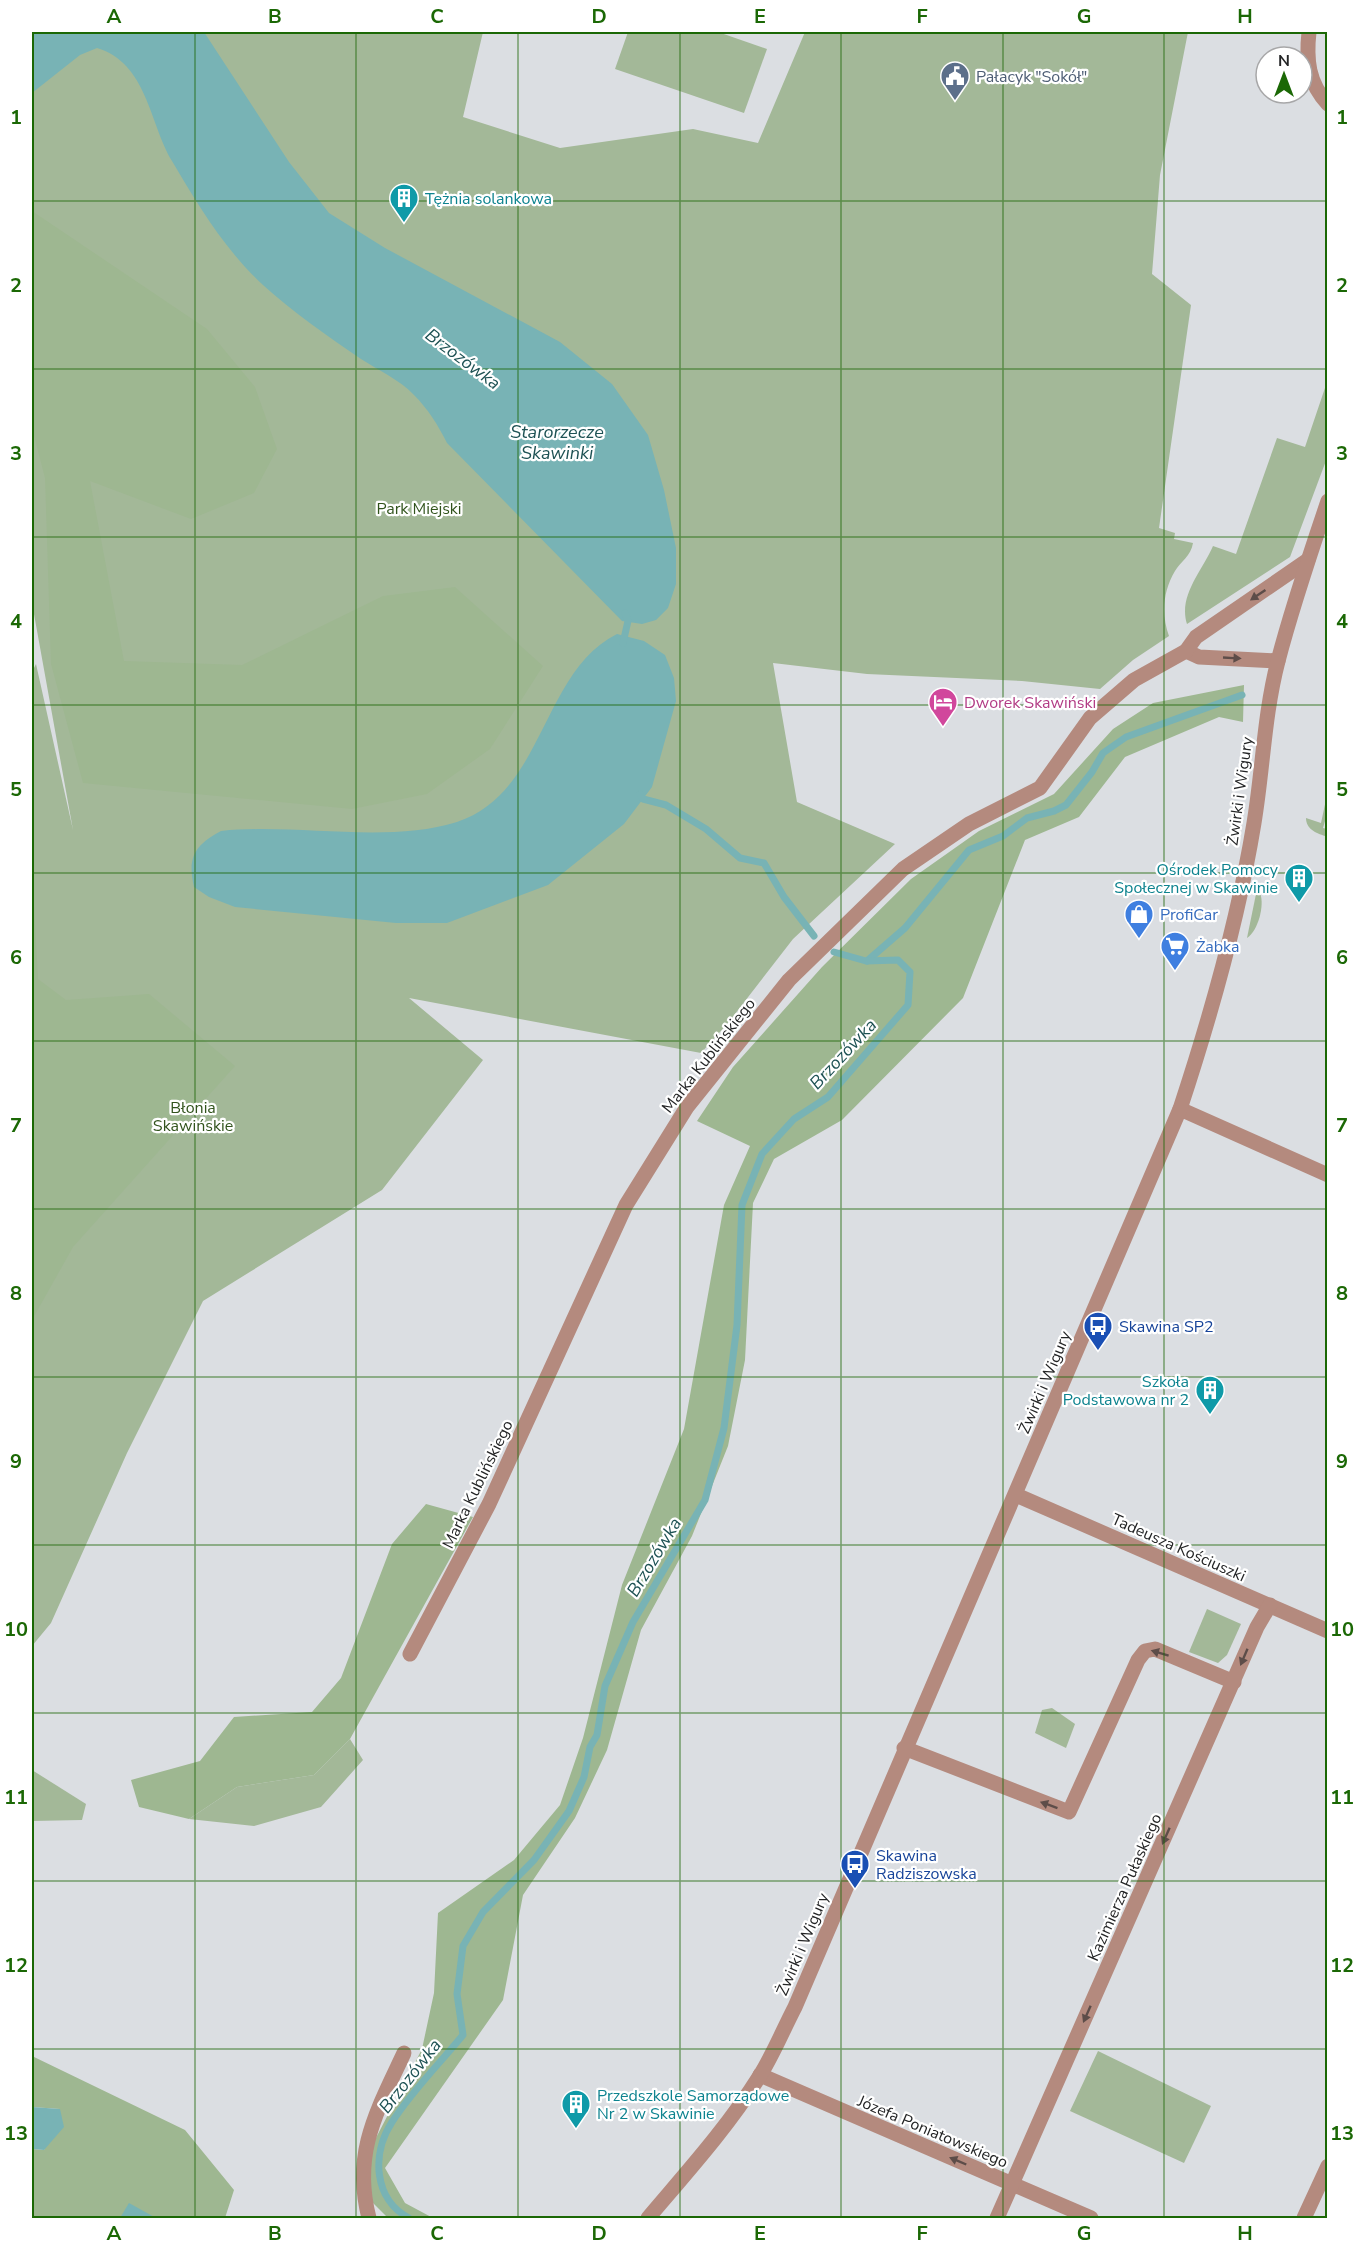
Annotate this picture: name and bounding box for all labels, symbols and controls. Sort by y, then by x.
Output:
text: A [107,3,122,30]
text: B [268,3,282,30]
text: C [430,3,444,30]
text: D [591,3,607,30]
text: E [754,3,766,30]
text: F [916,3,928,30]
text: G [1077,3,1091,30]
text: H [1237,3,1253,30]
north arrow [1254,45,1314,105]
text: N [1278,50,1290,72]
public building icon: Pałacyk "Sokół" [939,60,971,102]
place label: Pałacyk "Sokół" [976,66,1087,88]
text: 1 [10,104,22,131]
text: 1 [1336,104,1348,131]
building icon: Tężnia solankowa [388,182,420,224]
place label: Tężnia solankowa [425,188,552,210]
text: 2 [10,272,22,299]
text: 2 [1336,272,1348,299]
water label: Brzozówka [421,323,505,395]
water label: Starorzecze Skawinki [510,420,604,465]
text: 3 [10,440,22,467]
text: 3 [1336,440,1348,467]
park label: Park Miejski [376,498,462,520]
one-way arrow [1250,589,1266,600]
text: 4 [10,608,22,635]
text: 4 [1336,608,1348,635]
one-way arrow [1222,654,1241,663]
hotel icon: Dworek Skawiński [927,686,959,728]
place label: Dworek Skawiński [964,692,1096,714]
street label: Żwirki i Wigury [1221,735,1259,847]
text: 5 [10,776,22,803]
text: 5 [1336,776,1348,803]
place label: Ośrodek Pomocy Społecznej w Skawinie [1114,859,1279,899]
building icon: Ośrodek Pomocy Społecznej w Skawinie [1283,862,1315,904]
shop icon: ProfiCar [1123,898,1155,940]
place label: ProfiCar [1160,904,1218,926]
supermarket icon: Żabka [1159,930,1191,972]
place label: Żabka [1196,936,1239,958]
text: 6 [10,944,22,971]
text: 6 [1336,944,1348,971]
street label: Marka Kublińskiego [657,993,761,1118]
water label: Brzozówka [804,1014,882,1094]
park label: Błonia Skawińskie [153,1097,233,1137]
text: 7 [10,1112,22,1139]
text: 7 [1336,1112,1348,1139]
text: 8 [10,1280,22,1307]
text: 8 [1336,1280,1348,1307]
bus stop icon: Skawina SP2 [1082,1310,1114,1352]
place label: Skawina SP2 [1119,1316,1214,1338]
street label: Żwirki i Wigury [1013,1327,1077,1437]
place label: Szkoła Podstawowa nr 2 [1063,1371,1189,1411]
building icon: Szkoła Podstawowa nr 2 [1194,1374,1226,1416]
street label: Marka Kublińskiego [437,1416,519,1552]
text: 9 [10,1448,22,1475]
text: 9 [1336,1448,1348,1475]
street label: Tadeusza Kościuszki [1108,1508,1249,1587]
water label: Brzozówka [621,1513,687,1601]
text: 10 [4,1616,28,1643]
text: 10 [1330,1616,1354,1643]
one-way arrow [1151,1648,1169,1657]
one-way arrow [1239,1649,1249,1667]
text: 11 [4,1784,28,1811]
text: 11 [1330,1784,1354,1811]
one-way arrow [1039,1799,1057,1809]
street label: Kazimierza Pułaskiego [1082,1810,1167,1965]
one-way arrow [1161,1827,1170,1845]
place label: Skawina Radziszowska [876,1845,977,1885]
bus stop icon: Skawina Radziszowska [839,1848,871,1890]
street label: Żwirki i Wigury [771,1889,835,1999]
text: 12 [4,1952,28,1979]
text: 12 [1330,1952,1354,1979]
one-way arrow [1082,2006,1092,2024]
water label: Brzozówka [373,2034,447,2118]
place label: Przedszkole Samorządowe Nr 2 w Skawinie [597,2085,789,2125]
building icon: Przedszkole Samorządowe Nr 2 w Skawinie [560,2088,592,2130]
street label: Józefa Poniatowskiego [853,2090,1011,2174]
text: 13 [4,2120,28,2147]
text: 13 [1330,2120,1354,2147]
one-way arrow [949,2156,967,2165]
text: A [107,2220,122,2247]
text: B [268,2220,282,2247]
text: C [430,2220,444,2247]
text: D [591,2220,607,2247]
text: E [754,2220,766,2247]
text: F [916,2220,928,2247]
text: G [1077,2220,1091,2247]
text: H [1237,2220,1253,2247]

